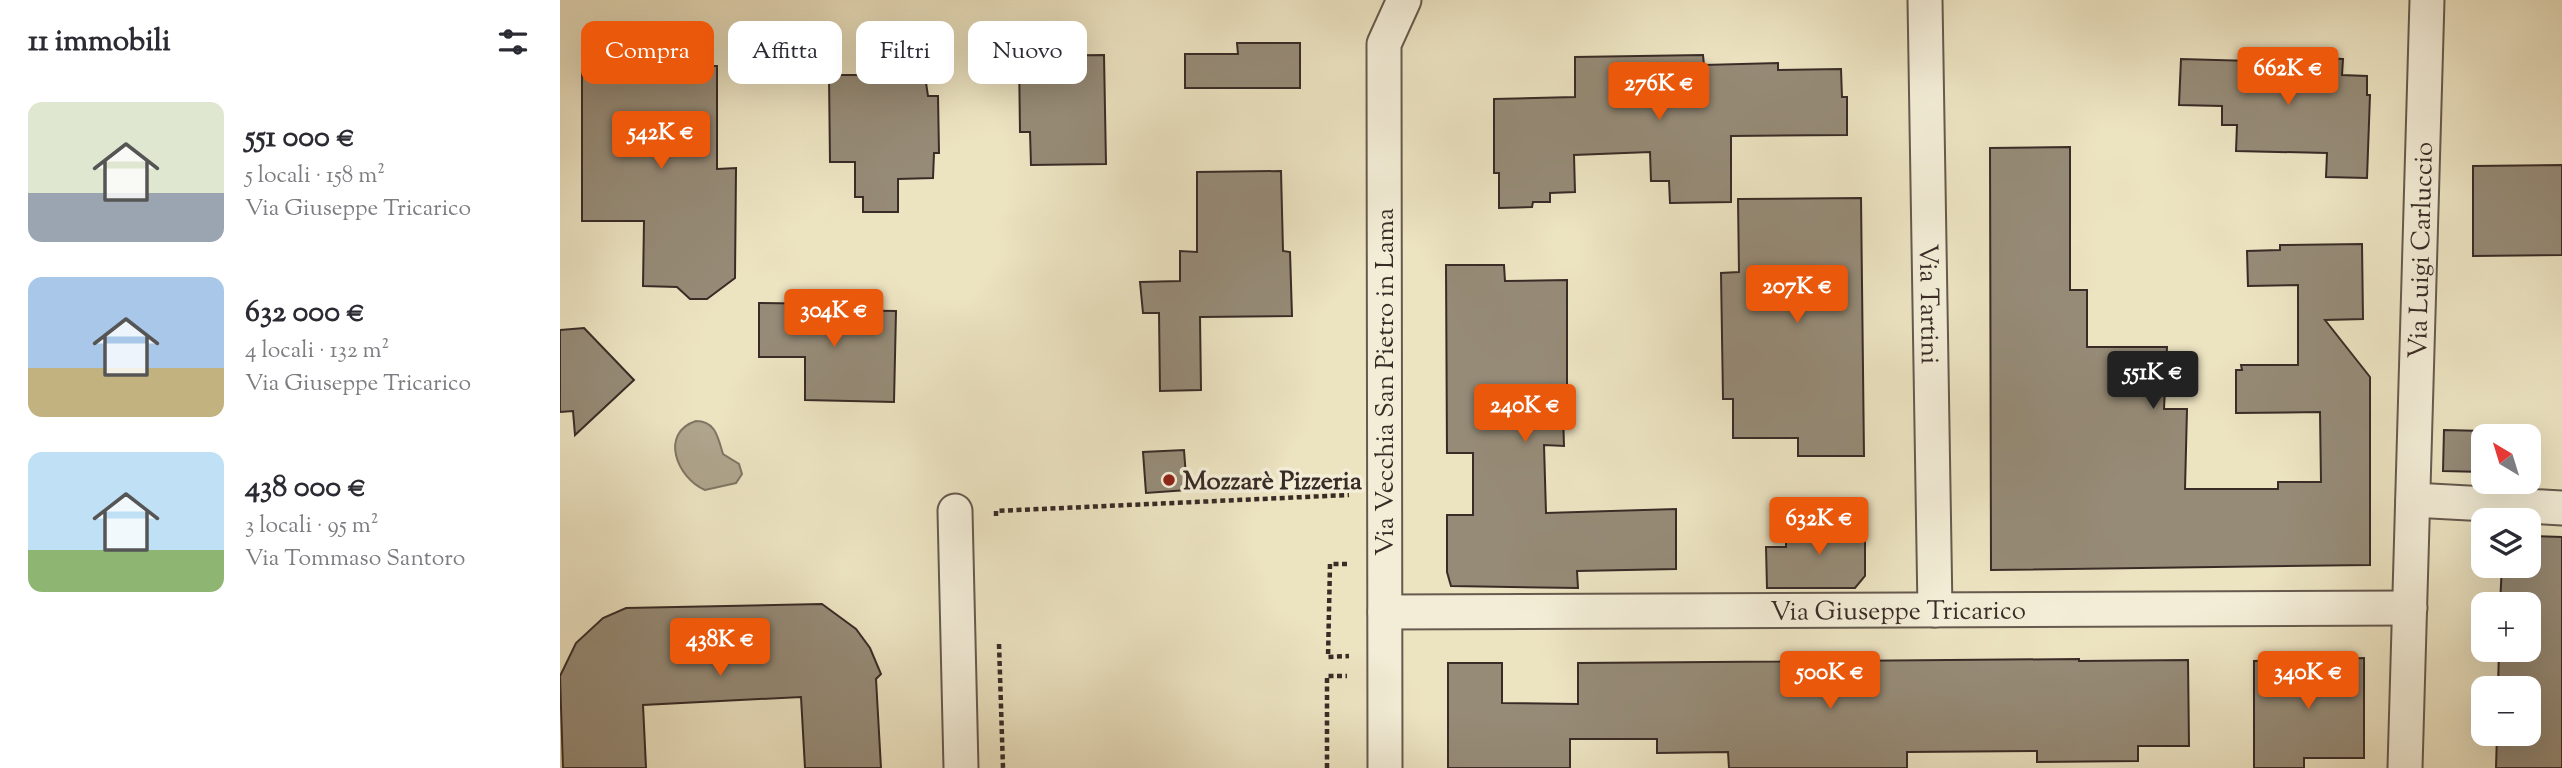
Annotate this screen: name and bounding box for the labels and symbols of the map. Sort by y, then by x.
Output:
pin: 662K € [2231,48,2345,107]
pin: 276K € [1602,62,1716,122]
pin: 542K € [604,111,718,171]
street label: Via Luigi Carluccio [2401,141,2444,359]
street label: Via Vecchia San Pietro in Lama [1368,208,1405,556]
street label: Via Tartini [1908,243,1947,365]
pin: 207K € [1740,266,1854,325]
pin: 304K € [777,290,891,349]
pin: 551K € [2096,352,2210,411]
pin: 240K € [1468,384,1582,444]
north arrow [2471,424,2541,494]
place label: Mozzarè Pizzeria [1183,464,1362,501]
marker: Mozzarè Pizzeria [1161,472,1177,488]
pin: 632K € [1762,498,1876,557]
street label: Via Giuseppe Tricarico [1770,593,2026,631]
pin: 438K € [663,618,777,678]
pin: 500K € [1773,652,1887,711]
pin: 340K € [2251,652,2365,711]

